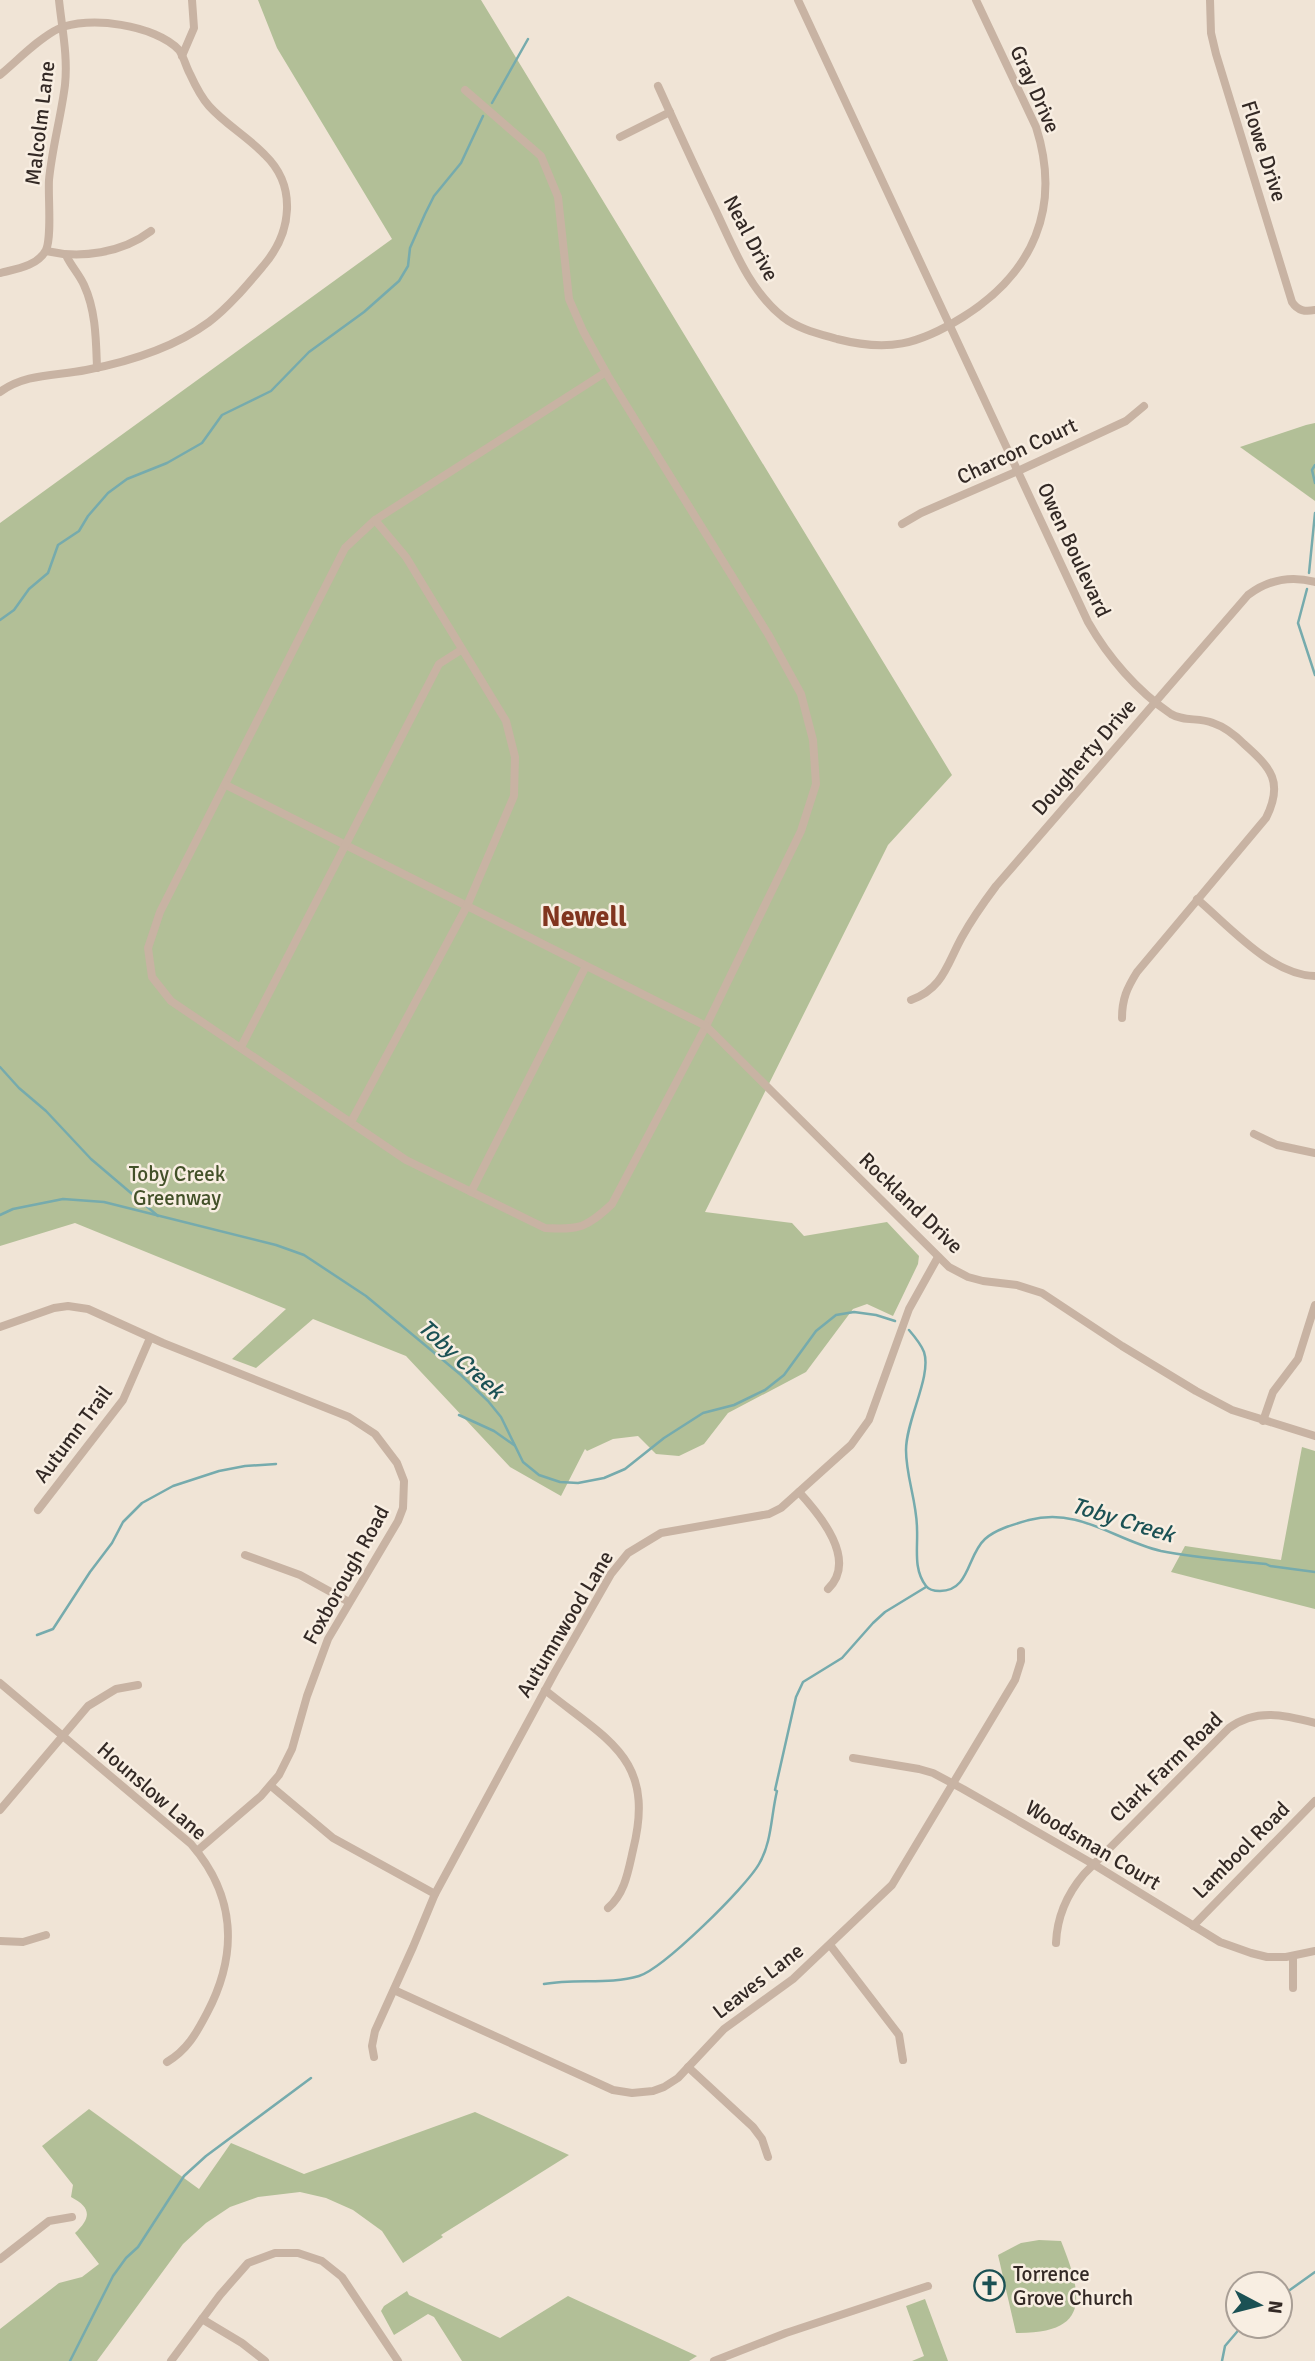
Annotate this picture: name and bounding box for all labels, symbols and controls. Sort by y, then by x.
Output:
street label: Gray Drive [1004,41,1066,137]
street label: Malcolm Lane [19,59,61,187]
street label: Flowe Drive [1235,97,1293,205]
street label: Neal Drive [718,191,784,285]
street label: Charcon Court [953,412,1081,490]
street label: Owen Boulevard [1031,479,1117,621]
street label: Dougherty Drive [1026,693,1142,821]
district label: Newell [541,900,627,934]
street label: Rockland Drive [854,1147,968,1259]
park label: Toby Creek Greenway [129,1161,226,1211]
water label: Toby Creek [412,1313,512,1407]
street label: Autumn Trail [28,1380,118,1488]
water label: Toby Creek [1068,1491,1180,1550]
street label: Foxborough Road [297,1501,395,1649]
street label: Autumnwood Lane [511,1546,619,1702]
street label: Clark Farm Road [1104,1706,1228,1828]
street label: Hounslow Lane [92,1736,212,1846]
street label: Woodsman Court [1021,1794,1165,1896]
street label: Lambool Road [1187,1796,1295,1904]
street label: Leaves Lane [707,1937,809,2025]
place label: Torrence Grove Church [1013,2261,1133,2311]
church icon: Torrence Grove Church [973,2269,1007,2303]
north arrow [1224,2270,1294,2340]
text: N [1262,2299,1288,2315]

